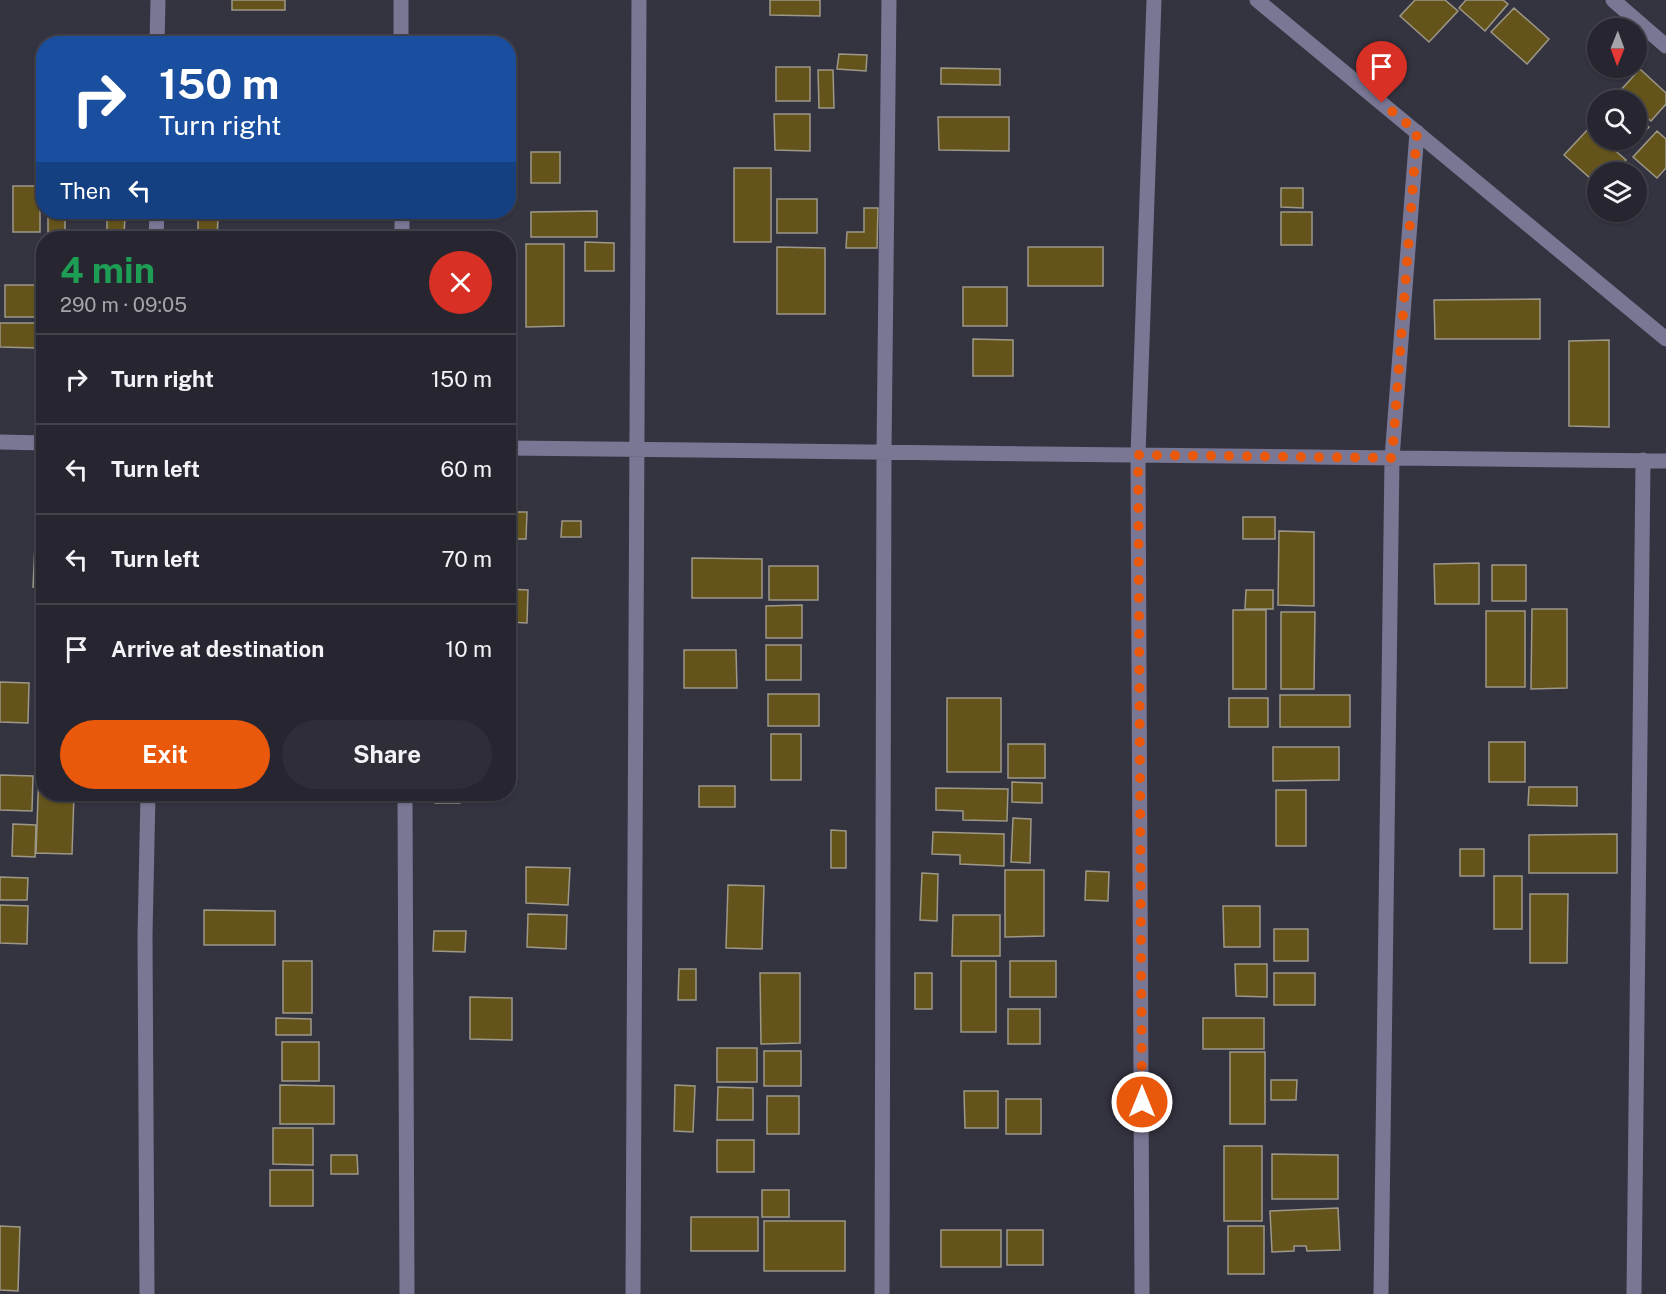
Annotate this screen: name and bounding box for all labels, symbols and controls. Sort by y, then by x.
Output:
north arrow [1587,18,1647,78]
map controls [1587,18,1647,222]
pin [1356,41,1407,103]
icon: arrive [1365,50,1398,83]
text: 150 m [159,59,279,108]
icon: right [60,60,138,138]
button: search [1587,90,1647,150]
text: Turn right [159,109,282,141]
button: layers [1587,162,1647,222]
icon: left [123,174,156,207]
text: Then [60,178,111,204]
text: 4 min [60,249,155,291]
button: close [429,251,492,314]
text: 290 m · 09:05 [60,293,187,317]
icon: right [60,363,93,396]
text: Turn right [111,366,214,392]
text: 150 m [431,366,492,392]
icon: left [60,453,93,486]
text: Turn left [111,456,200,482]
text: 60 m [441,456,492,482]
icon: left [60,543,93,576]
text: Turn left [111,546,200,572]
text: 70 m [441,546,492,572]
icon: arrive [60,633,93,666]
text: Arrive at destination [111,636,324,662]
text: 10 m [445,636,492,662]
button: Exit [60,720,270,789]
button: Share [282,720,492,789]
position arrow [1110,1070,1174,1134]

